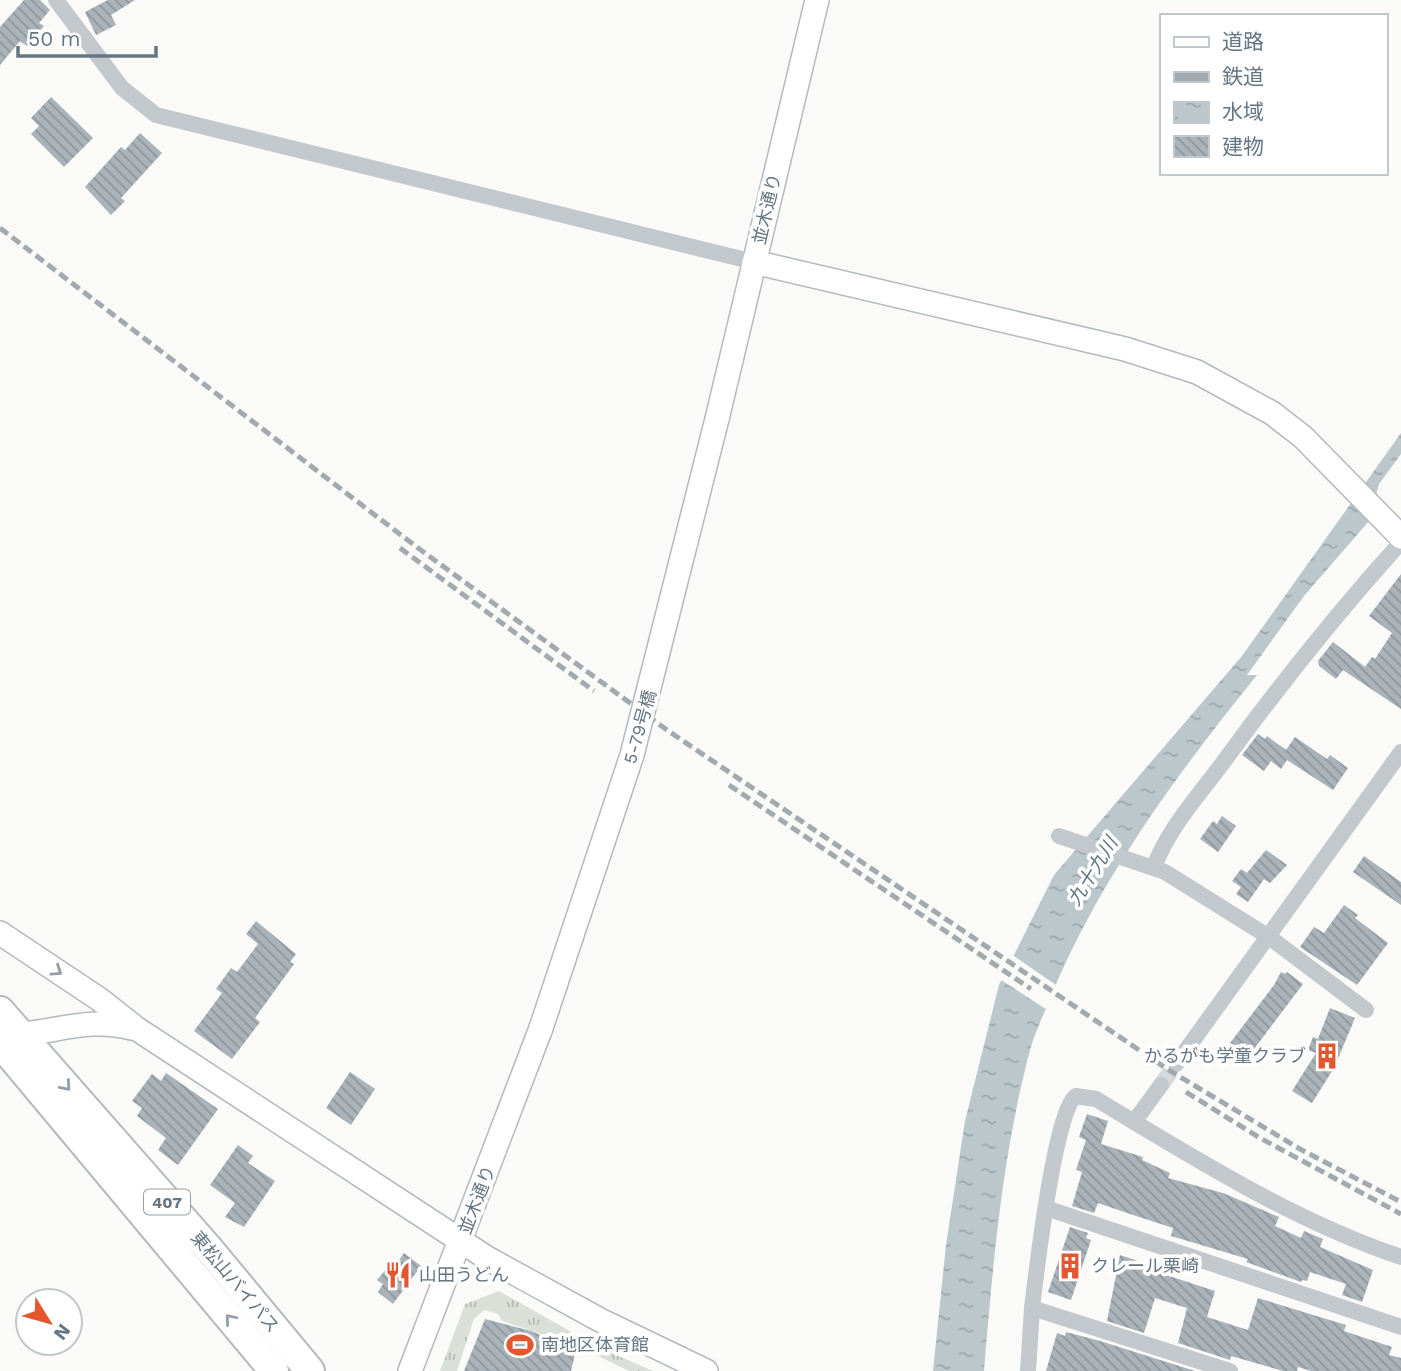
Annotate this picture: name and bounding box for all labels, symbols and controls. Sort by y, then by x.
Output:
scale bar [18,14,156,58]
legend [1160,14,1387,175]
text: 50 m [28,26,80,51]
text: 道路 [1222,29,1264,54]
text: 鉄道 [1222,64,1264,89]
text: 水域 [1222,99,1264,124]
text: 建物 [1222,134,1264,159]
street label: 並木通り [748,171,785,246]
street label: 5-79号橋 [619,688,660,766]
water label: 九十九川 [1063,831,1123,910]
one-way arrow [49,963,62,975]
building icon: かるがも学童クラブ [1312,1041,1342,1071]
place label: かるがも学童クラブ [1144,1045,1306,1066]
one-way arrow [58,1078,70,1091]
street label: 並木通り [454,1162,499,1237]
road number: 407 [144,1190,190,1214]
street label: 東松山バイパス [187,1227,284,1337]
building icon: クレール栗崎 [1055,1251,1085,1281]
place label: クレール栗崎 [1091,1255,1199,1276]
restaurant icon: 山田うどん [383,1260,413,1290]
place label: 山田うどん [419,1264,509,1285]
north arrow [14,1287,84,1357]
one-way arrow [226,1314,239,1326]
text: N [49,1319,76,1344]
sports icon: 南地区体育館 [505,1330,535,1360]
place label: 南地区体育館 [541,1334,649,1355]

